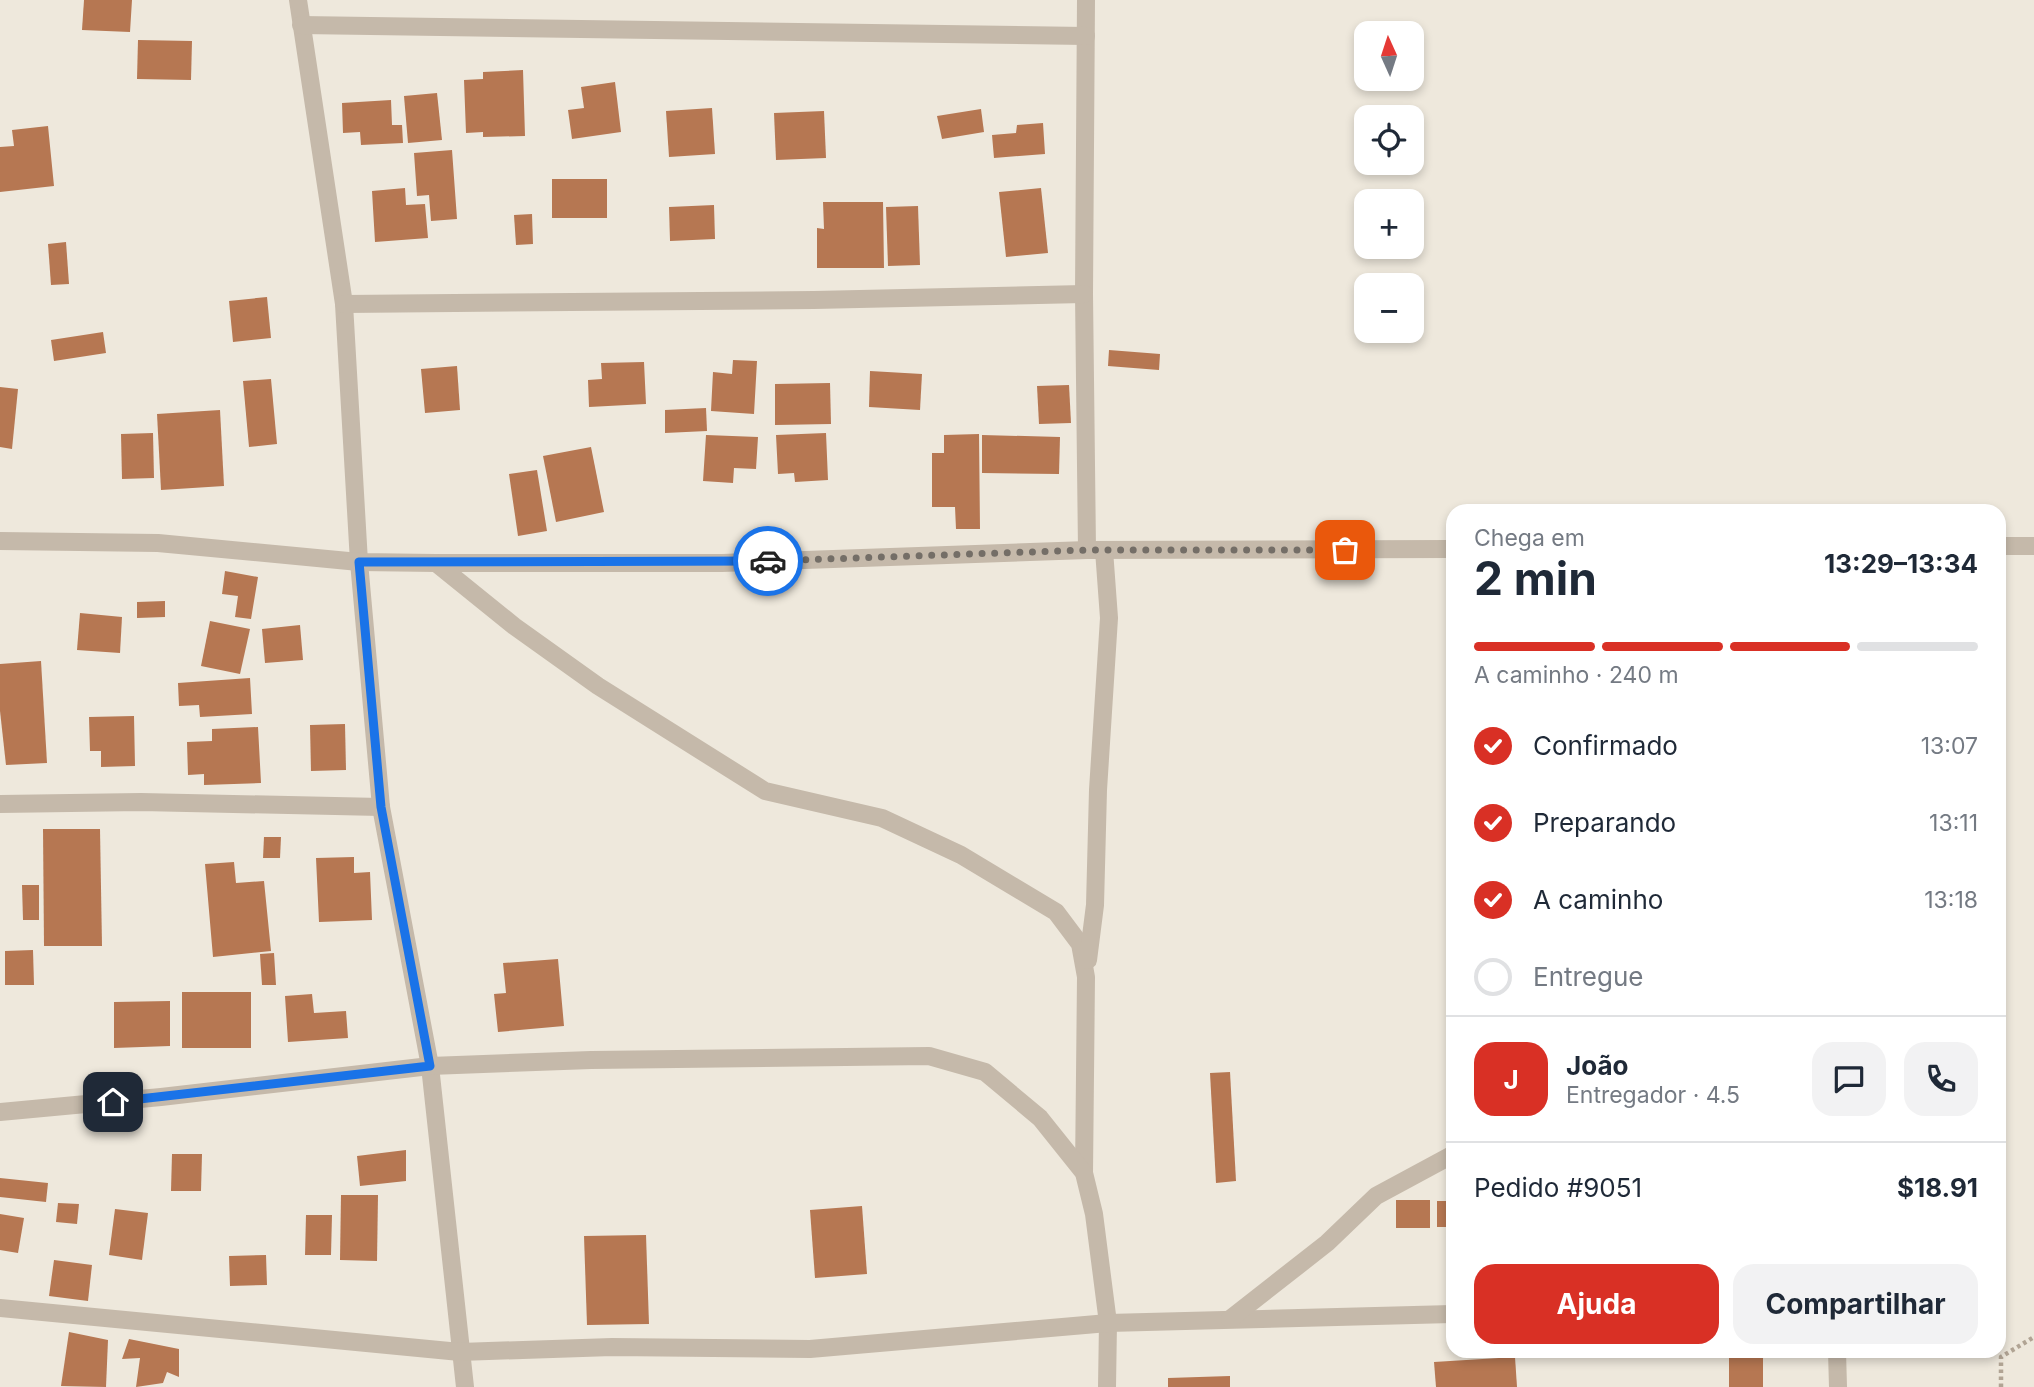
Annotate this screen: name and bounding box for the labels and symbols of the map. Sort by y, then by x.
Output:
north arrow [1354,21,1424,91]
pin [1315,520,1375,580]
courier [733,526,803,596]
pin [83,1072,143,1132]

